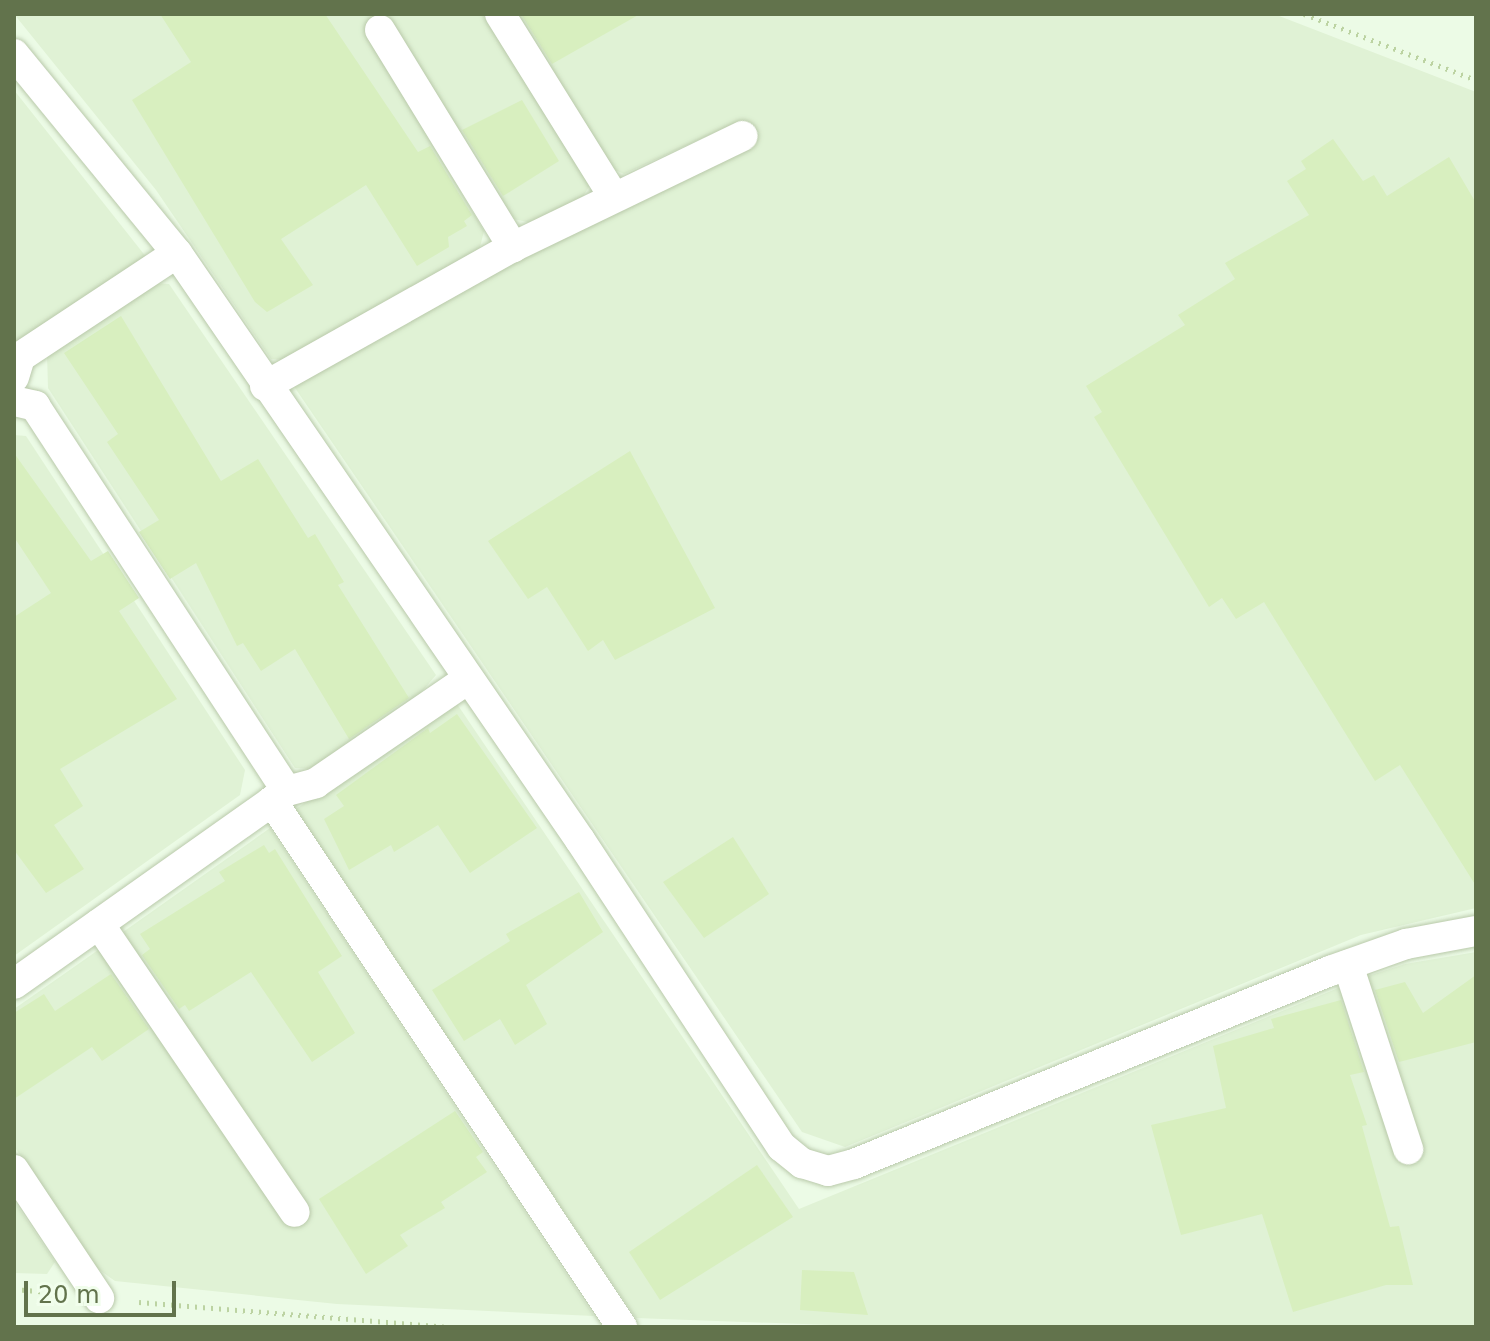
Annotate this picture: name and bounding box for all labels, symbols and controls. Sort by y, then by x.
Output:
scale bar [28,1265,180,1315]
text: 20 m [38,1281,100,1309]

